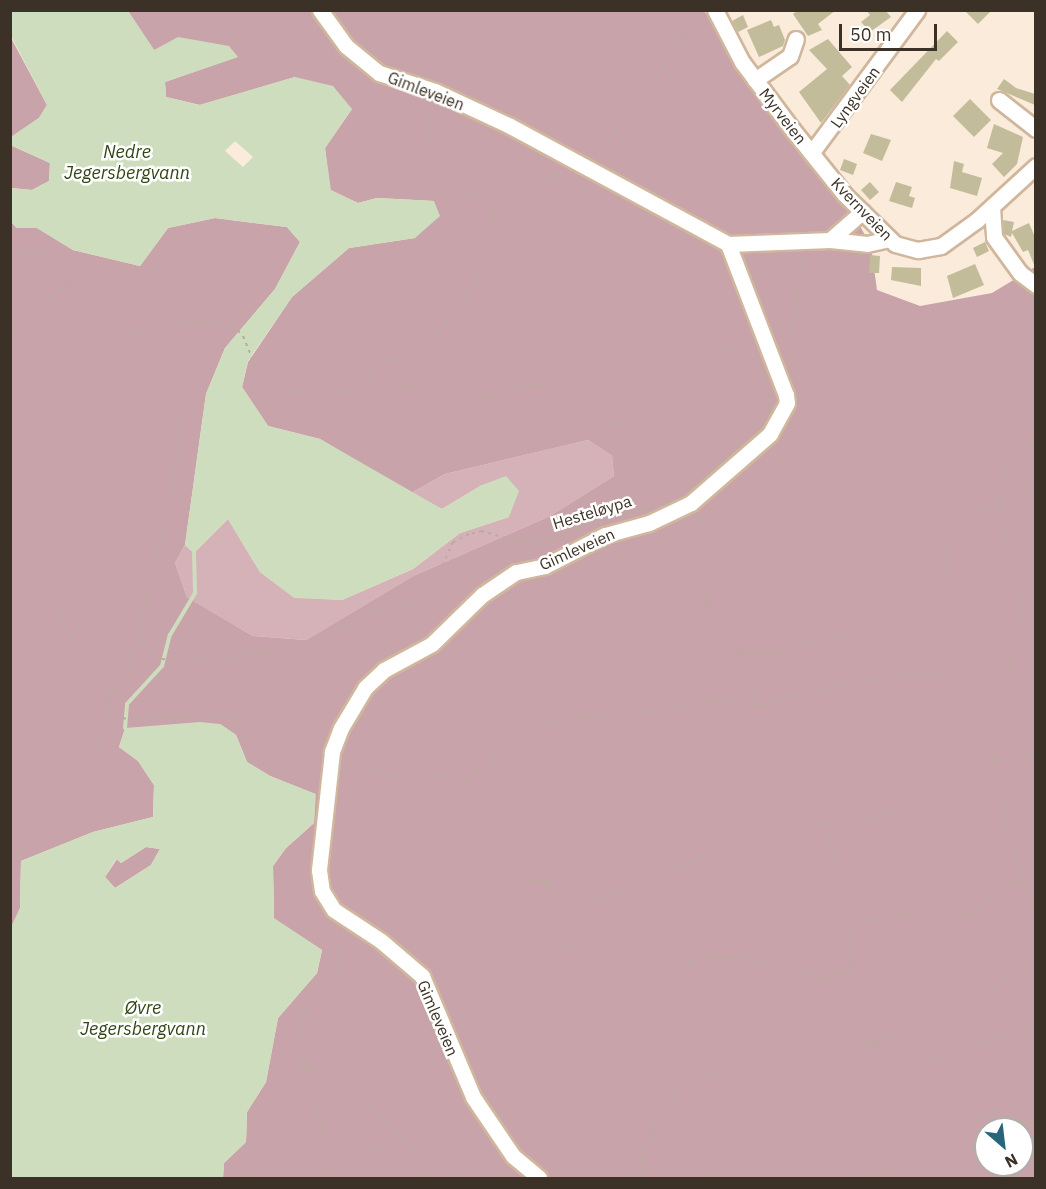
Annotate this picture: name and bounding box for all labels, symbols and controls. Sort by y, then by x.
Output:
scale bar [842,12,940,50]
text: 50 m [850,23,892,46]
street label: Lyngveien [826,63,884,131]
street label: Gimleveien [385,68,467,114]
street label: Myrveien [755,84,811,148]
water label: Nedre Jegersbergvann [64,142,190,184]
street label: Kvernveien [827,174,897,244]
street label: Hesteløypa [550,491,634,533]
street label: Gimleveien [536,524,618,574]
street label: Gimleveien [413,977,463,1059]
water label: Øvre Jegersbergvann [80,998,206,1040]
north arrow [974,1117,1034,1177]
text: N [1002,1150,1021,1173]

